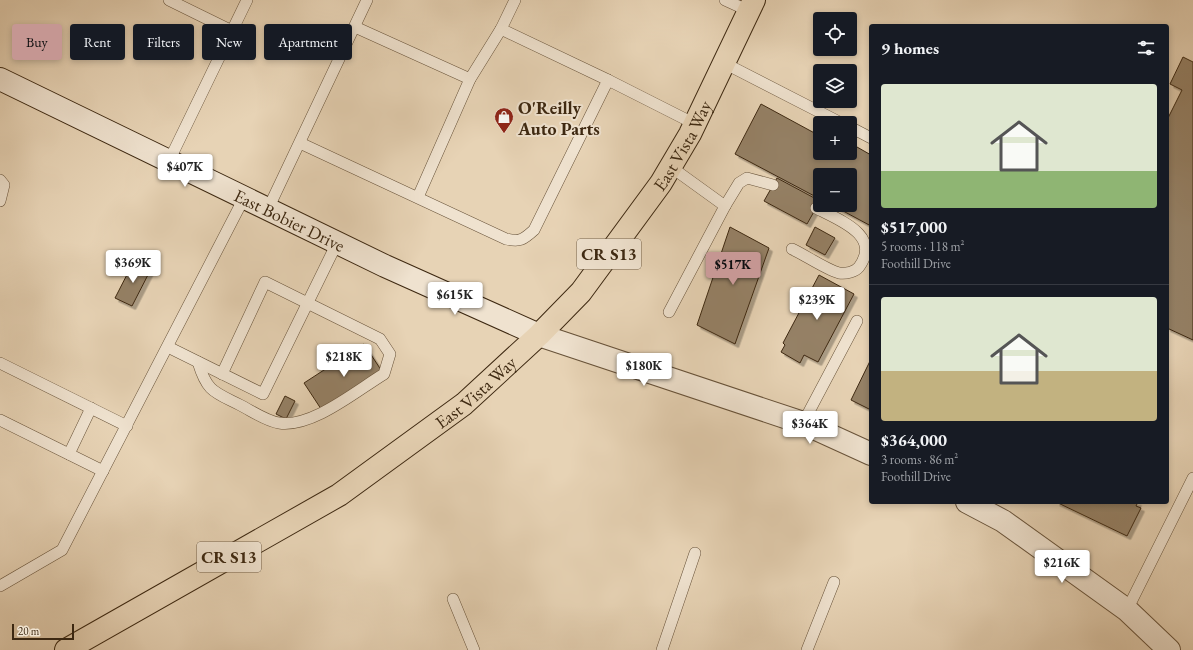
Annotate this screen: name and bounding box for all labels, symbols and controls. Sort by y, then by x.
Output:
map controls [813,12,857,212]
button: locate [813,12,857,56]
chip: Buy [12,24,62,60]
chip: Rent [70,24,125,60]
chip: Filters [133,24,194,60]
chip: New [202,24,256,60]
chip: Apartment [264,24,352,60]
text: 9 homes [881,37,939,59]
icon: filters [1135,37,1157,59]
button: layers [813,64,857,108]
place label: O'Reilly Auto Parts [517,96,600,140]
street label: East Vista Way [648,96,716,195]
shop icon: O'Reilly Auto Parts [493,106,515,134]
icon: home [983,110,1055,182]
button: + [813,116,857,160]
pin: $407K [157,154,213,188]
text: $407K [167,158,203,175]
button: − [813,168,857,212]
street label: East Bobier Drive [230,183,349,256]
text: $517,000 [881,216,947,238]
text: 5 rooms · 118 m² [881,238,965,255]
road number: CR S13 [577,239,641,269]
pin: $369K [105,250,161,284]
pin: $517K [705,252,761,286]
text: $369K [115,254,151,271]
text: Foothill Drive [881,255,951,272]
text: $517K [715,256,751,273]
pin: $615K [427,282,483,316]
text: $615K [437,286,473,303]
pin: $239K [789,287,845,321]
text: $239K [799,291,835,308]
icon: home [983,323,1055,395]
pin: $218K [316,344,372,378]
text: $218K [326,348,362,365]
street label: East Vista Way [430,350,521,433]
pin: $180K [616,353,672,387]
text: $180K [626,357,662,374]
pin: $364K [782,411,838,445]
text: $364K [792,415,828,432]
text: $364,000 [881,429,947,451]
text: 3 rooms · 86 m² [881,451,958,468]
text: Foothill Drive [881,468,951,485]
road number: CR S13 [197,542,261,572]
pin: $216K [1034,550,1090,584]
text: $216K [1044,554,1080,571]
scale bar [12,622,74,641]
text: 20 m [18,624,39,638]

